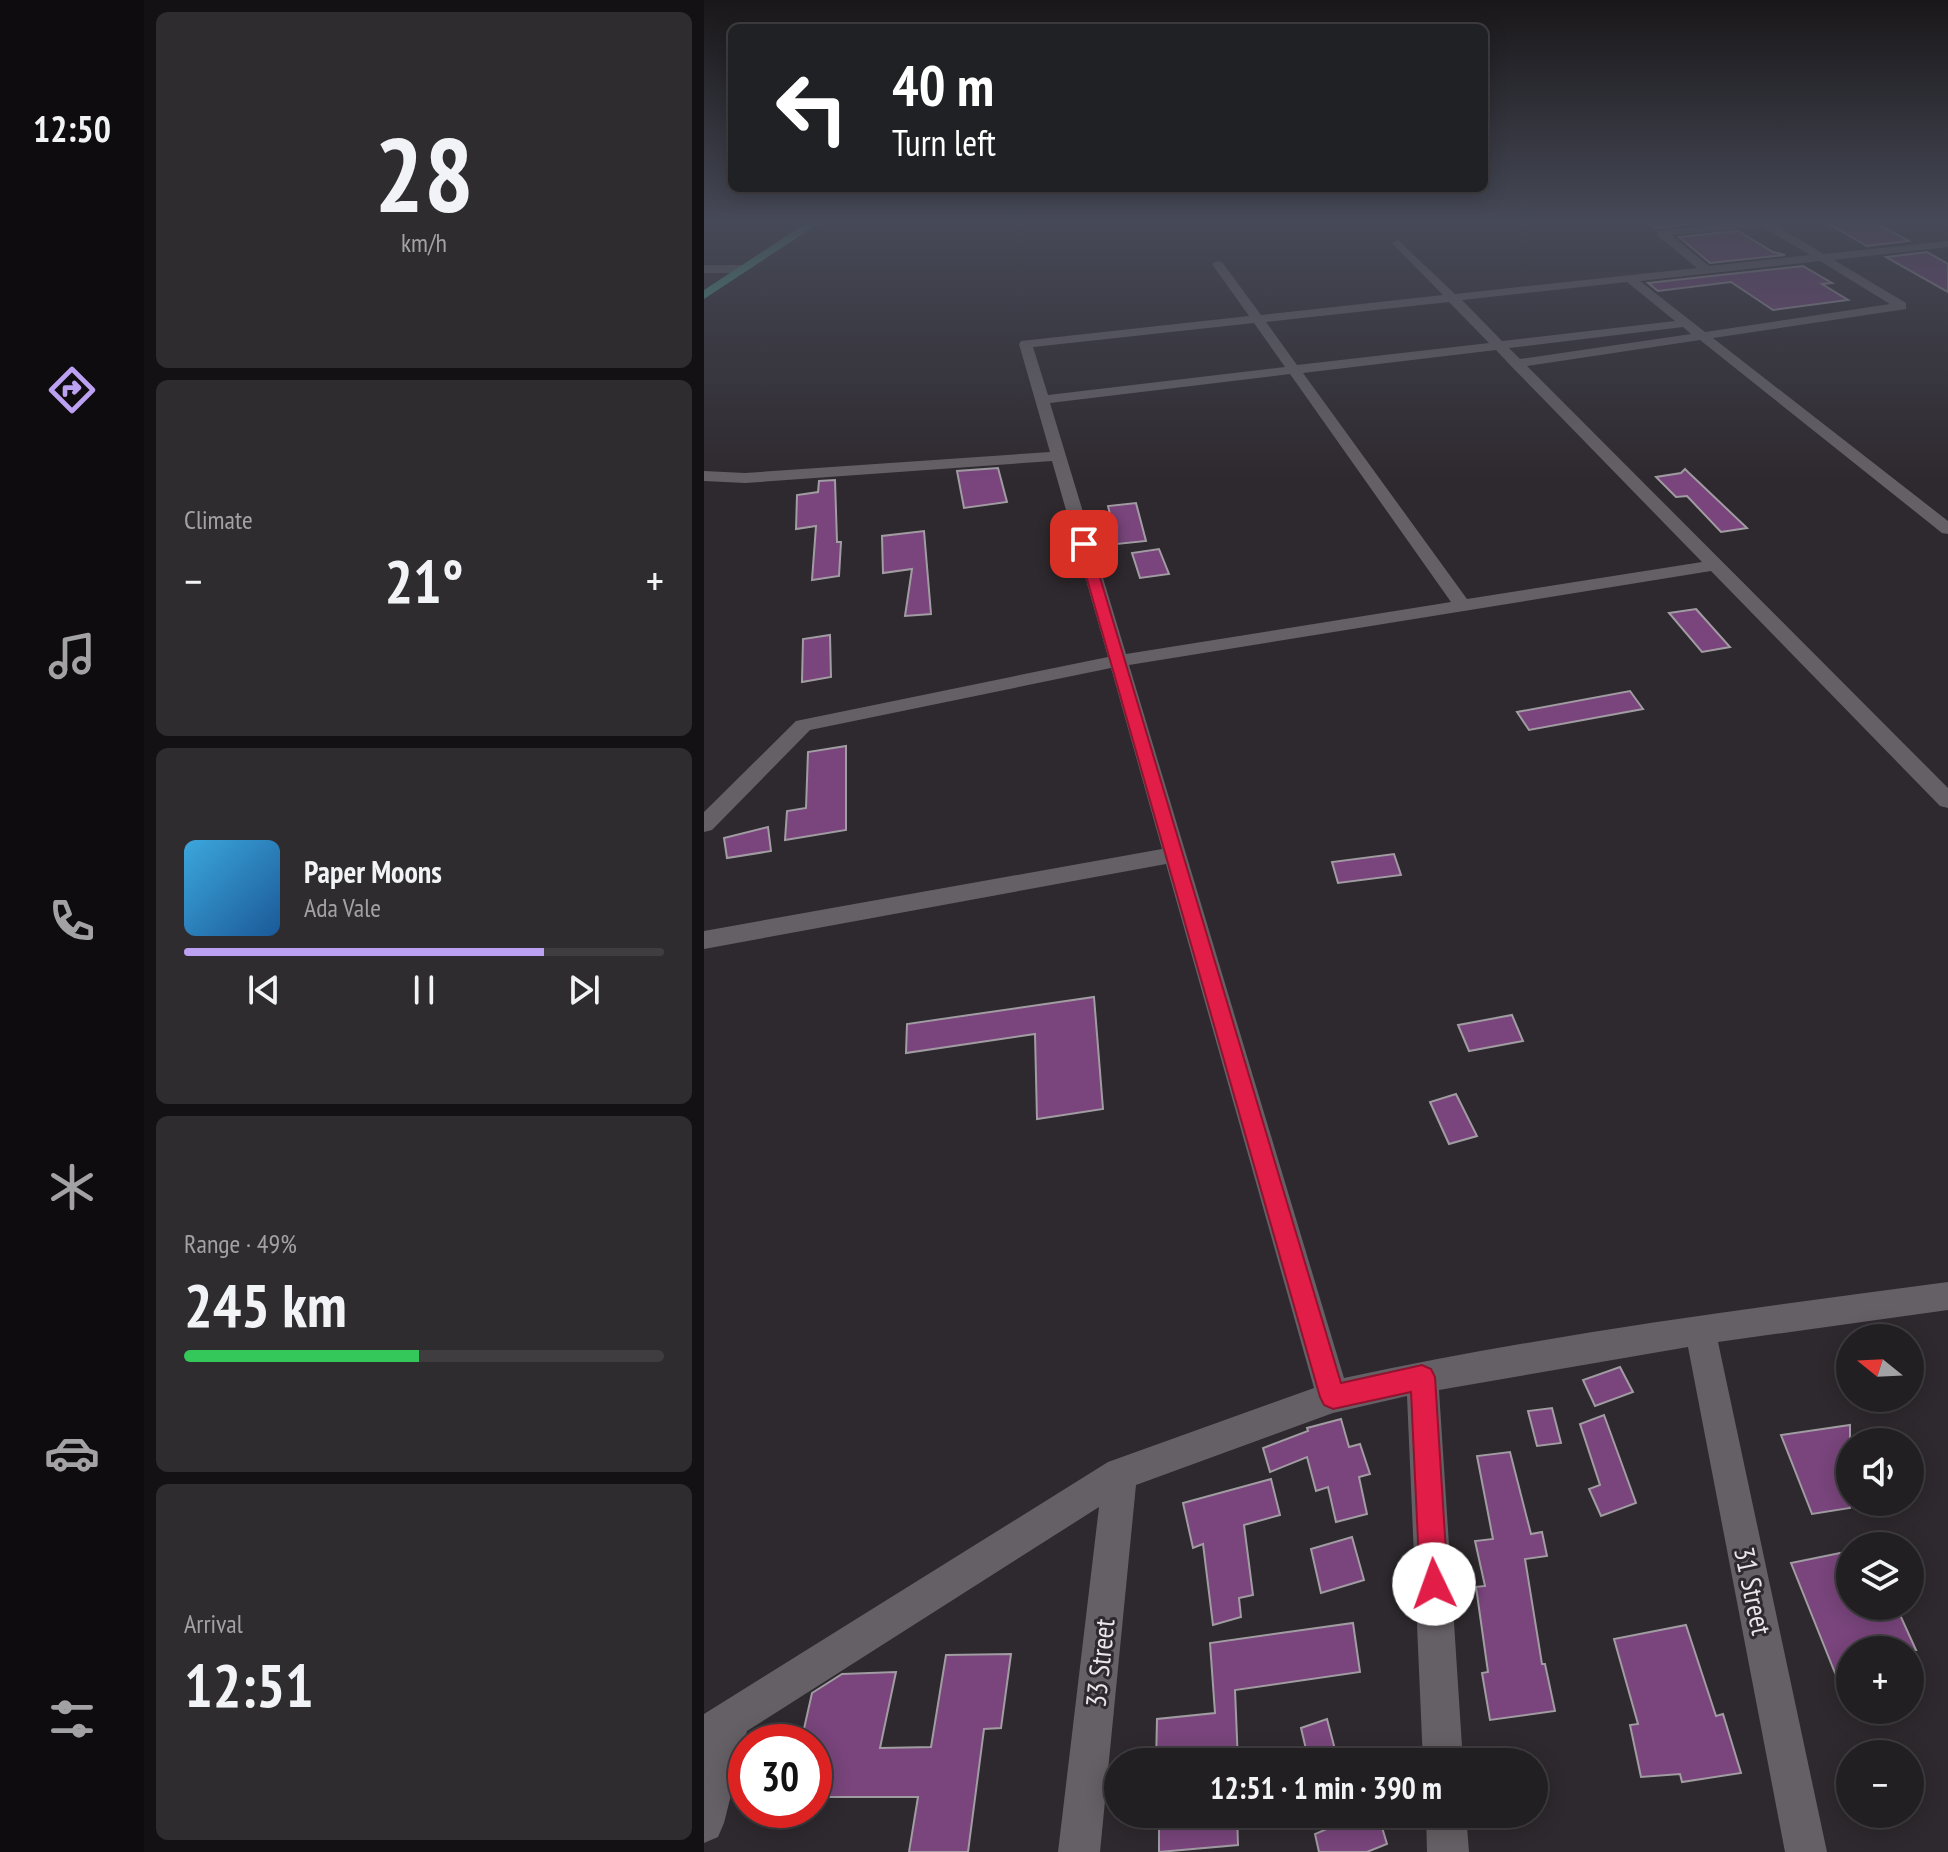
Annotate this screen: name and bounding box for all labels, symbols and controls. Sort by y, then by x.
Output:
text: 40 m [892,49,994,121]
icon: left [760,56,864,160]
text: 12:50 [33,105,111,152]
text: 28 [374,106,474,241]
text: Turn left [892,119,996,166]
text: km/h [401,226,447,259]
icon: directions [44,362,100,418]
text: Climate [184,503,253,536]
pin [1050,510,1118,578]
icon: arrive [1062,522,1106,566]
text: 21° [384,542,464,620]
text: − [184,552,202,609]
text: + [646,552,664,609]
icon: music [44,628,100,684]
text: Paper Moons [304,852,442,891]
text: Ada Vale [304,891,381,924]
icon: phone [44,893,100,949]
icon: previous [242,968,286,1012]
icon: pause [402,968,446,1012]
icon: next [562,968,606,1012]
icon: climate [44,1159,100,1215]
text: Range · 49% [184,1227,297,1260]
text: 245 km [184,1266,347,1344]
north arrow [1836,1324,1924,1412]
map controls [1836,1324,1924,1828]
icon: car [44,1425,100,1481]
button: sound [1836,1428,1924,1516]
button: layers [1836,1532,1924,1620]
position arrow [1392,1542,1476,1626]
street label: 31 Street [1726,1543,1781,1639]
text: Arrival [184,1607,243,1640]
street label: 33 Street [1076,1616,1123,1709]
button: + [1836,1636,1924,1724]
text: 12:51 [184,1646,314,1724]
icon: filters [44,1691,100,1747]
speed limit sign: 30 [728,1724,832,1828]
button: − [1836,1740,1924,1828]
text: 12:51 · 1 min · 390 m [1210,1768,1442,1807]

